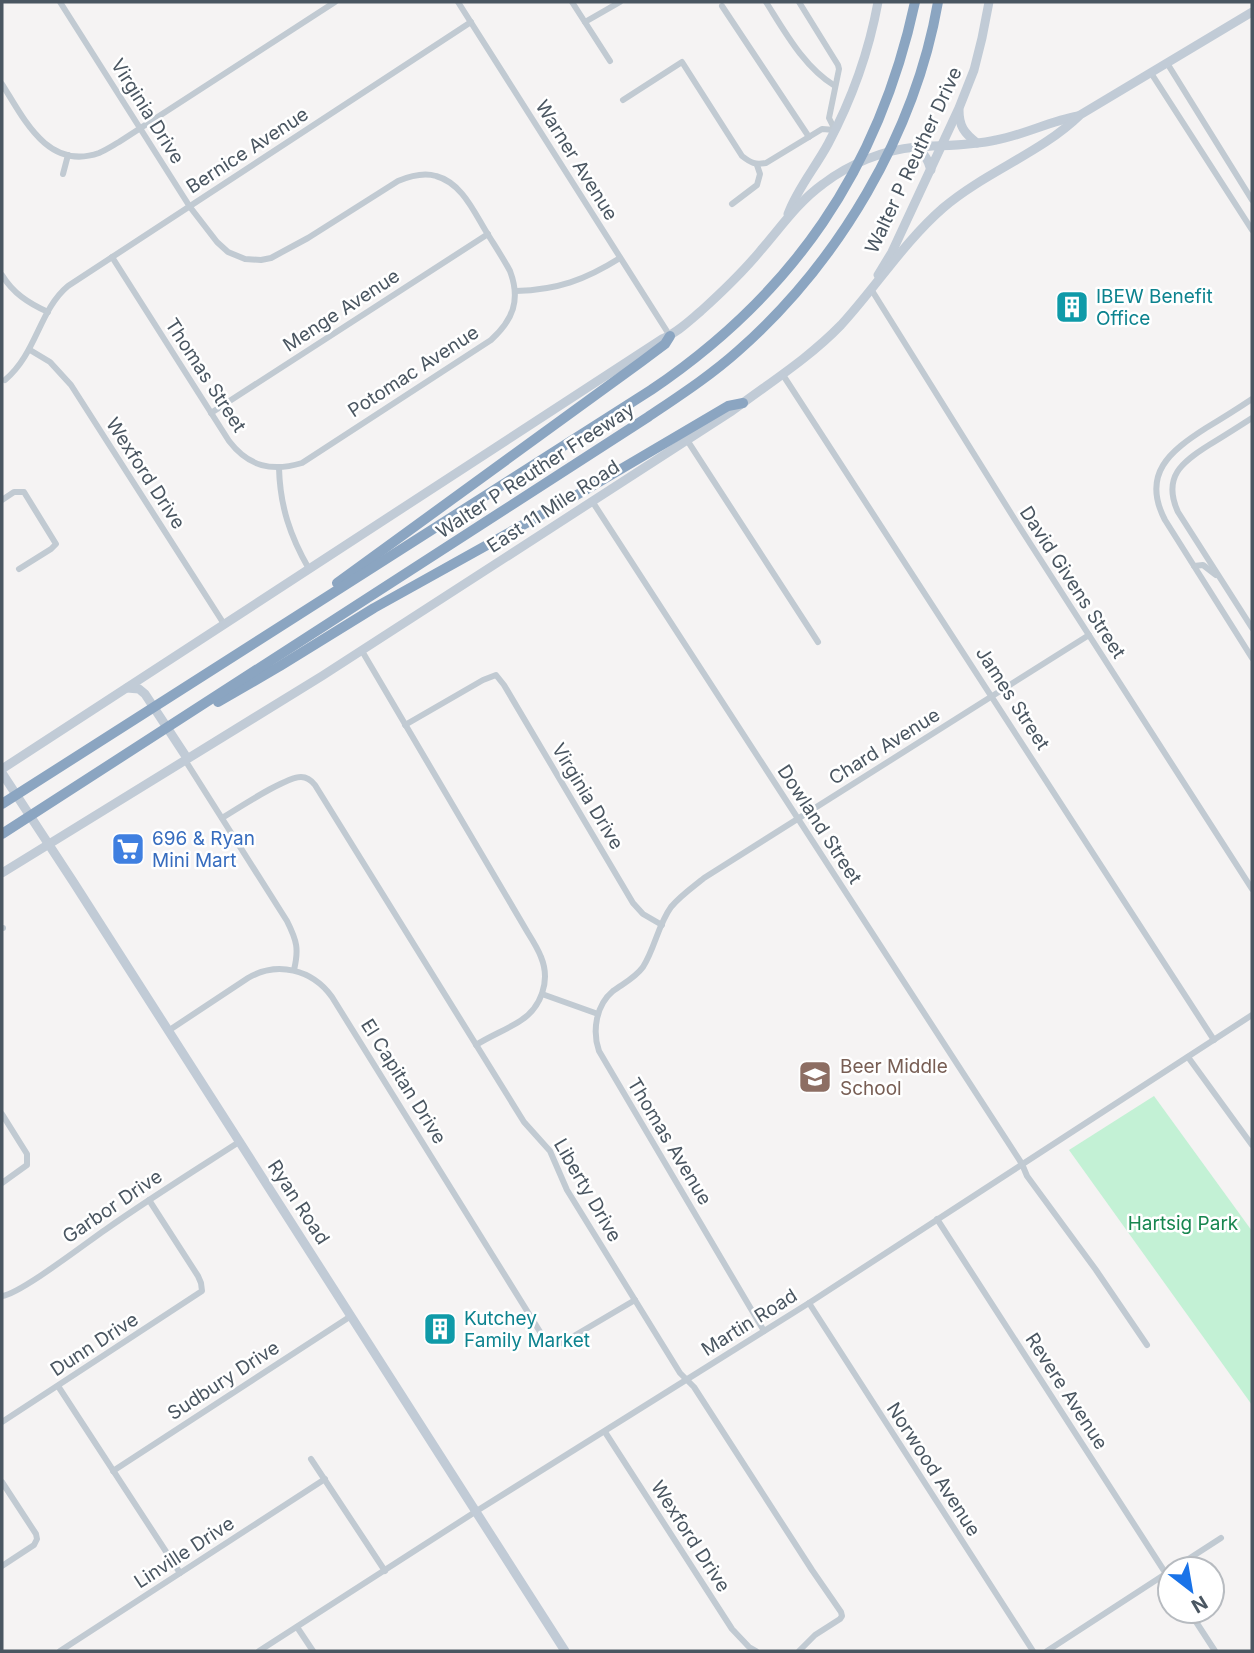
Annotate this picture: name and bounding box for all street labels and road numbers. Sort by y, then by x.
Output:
street label: Virginia Drive [106,54,189,168]
street label: Walter P Reuther Drive [860,63,967,257]
street label: Warner Avenue [530,96,623,225]
street label: Bernice Avenue [182,102,313,198]
street label: Menge Avenue [279,264,404,357]
street label: Thomas Street [160,314,251,437]
street label: Potomac Avenue [344,321,483,422]
street label: Walter P Reuther Freeway [432,398,639,543]
street label: Wexford Drive [101,413,190,533]
street label: East 11 Mile Road [483,455,624,558]
street label: David Givens Street [1015,502,1130,663]
street label: James Street [971,642,1054,754]
street label: Chard Avenue [825,703,944,790]
street label: Virginia Drive [547,739,628,854]
street label: Dowland Street [773,760,867,888]
street label: El Capitan Drive [356,1015,451,1148]
street label: Thomas Avenue [623,1073,717,1209]
street label: Liberty Drive [549,1135,626,1246]
street label: Ryan Road [263,1156,334,1249]
street label: Garbor Drive [58,1165,166,1248]
street label: Martin Road [697,1284,801,1361]
street label: Dunn Drive [46,1308,142,1381]
street label: Revere Avenue [1020,1329,1113,1454]
street label: Sudbury Drive [163,1336,283,1425]
street label: Norwood Avenue [882,1398,985,1540]
street label: Wexford Drive [646,1476,735,1596]
street label: Linville Drive [130,1512,238,1593]

